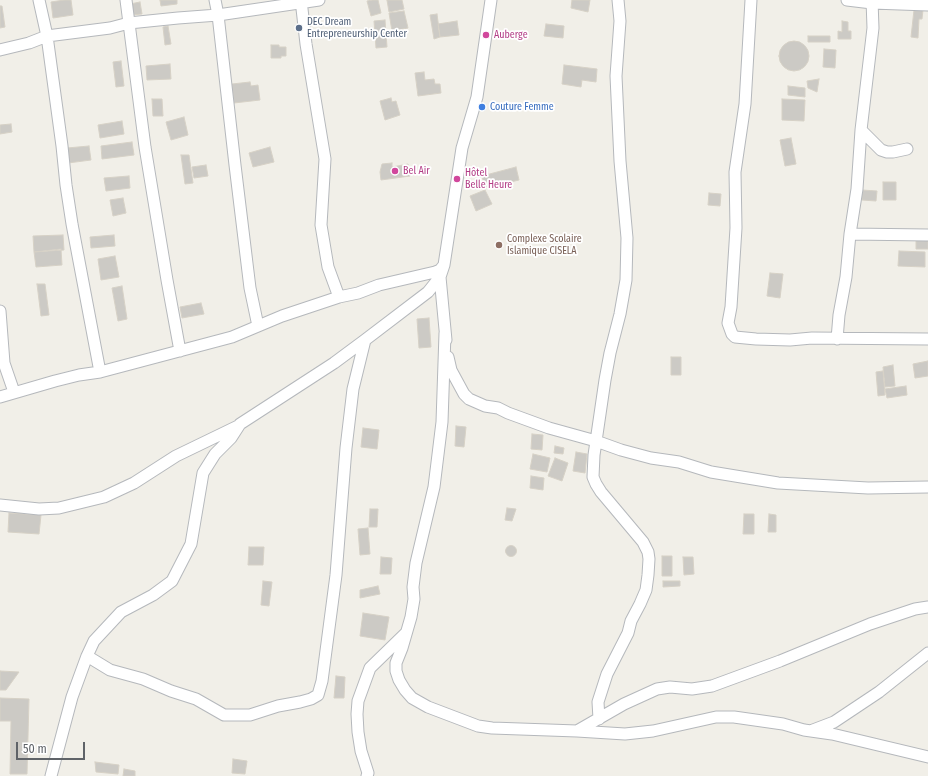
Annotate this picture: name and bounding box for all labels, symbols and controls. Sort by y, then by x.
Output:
place label: DEC Dream Entrepreneurship Center [307,16,407,40]
marker: DEC Dream Entrepreneurship Center [294,23,304,33]
place label: Auberge [494,29,528,41]
marker: Auberge [481,30,491,40]
place label: Couture Femme [490,101,554,113]
marker: Couture Femme [477,102,487,112]
place label: Bel Air [403,165,430,177]
marker: Bel Air [390,166,400,176]
place label: Hôtel Belle Heure [465,167,512,190]
marker: Hôtel Belle Heure [452,174,462,184]
place label: Complexe Scolaire Islamique CISELA [507,233,582,256]
marker: Complexe Scolaire Islamique CISELA [494,240,504,250]
scale bar [18,734,87,760]
text: 50 m [23,742,47,756]

